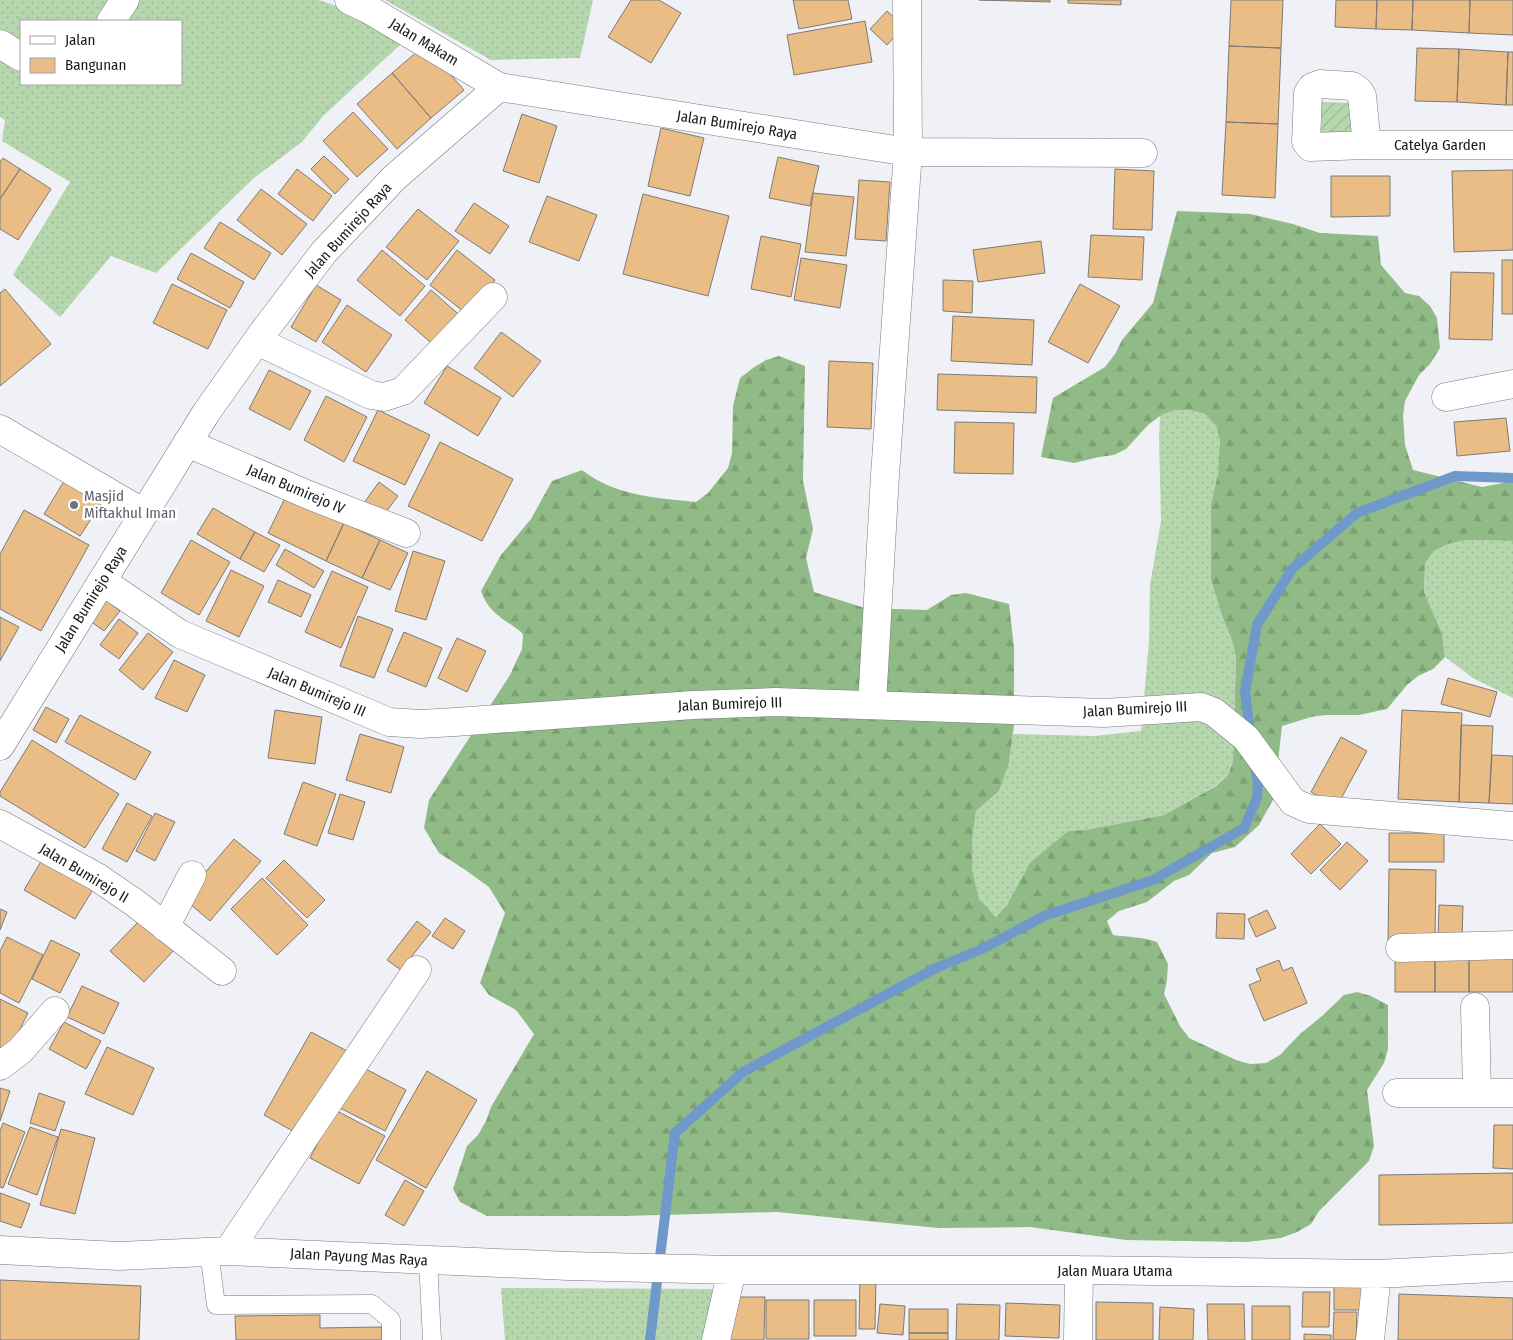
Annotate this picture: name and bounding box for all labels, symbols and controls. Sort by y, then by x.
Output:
street label: Jalan Makam [386,14,462,70]
legend [20,20,182,85]
text: Jalan [65,31,95,49]
text: Bangunan [65,56,126,74]
street label: Jalan Bumirejo Raya [675,107,799,143]
street label: Catelya Garden [1394,136,1486,154]
street label: Jalan Bumirejo Raya [301,179,395,281]
street label: Jalan Bumirejo IV [244,460,348,518]
place label: Masjid Miftakhul Iman [84,487,176,522]
marker: Masjid Miftakhul Iman [68,499,80,511]
street label: Jalan Bumirejo Raya [51,543,131,655]
street label: Jalan Bumirejo III [265,663,369,721]
street label: Jalan Bumirejo III [677,693,783,715]
street label: Jalan Bumirejo III [1082,697,1188,721]
street label: Jalan Bumirejo II [36,839,132,907]
street label: Jalan Payung Mas Raya [290,1244,428,1270]
street label: Jalan Muara Utama [1057,1262,1173,1280]

